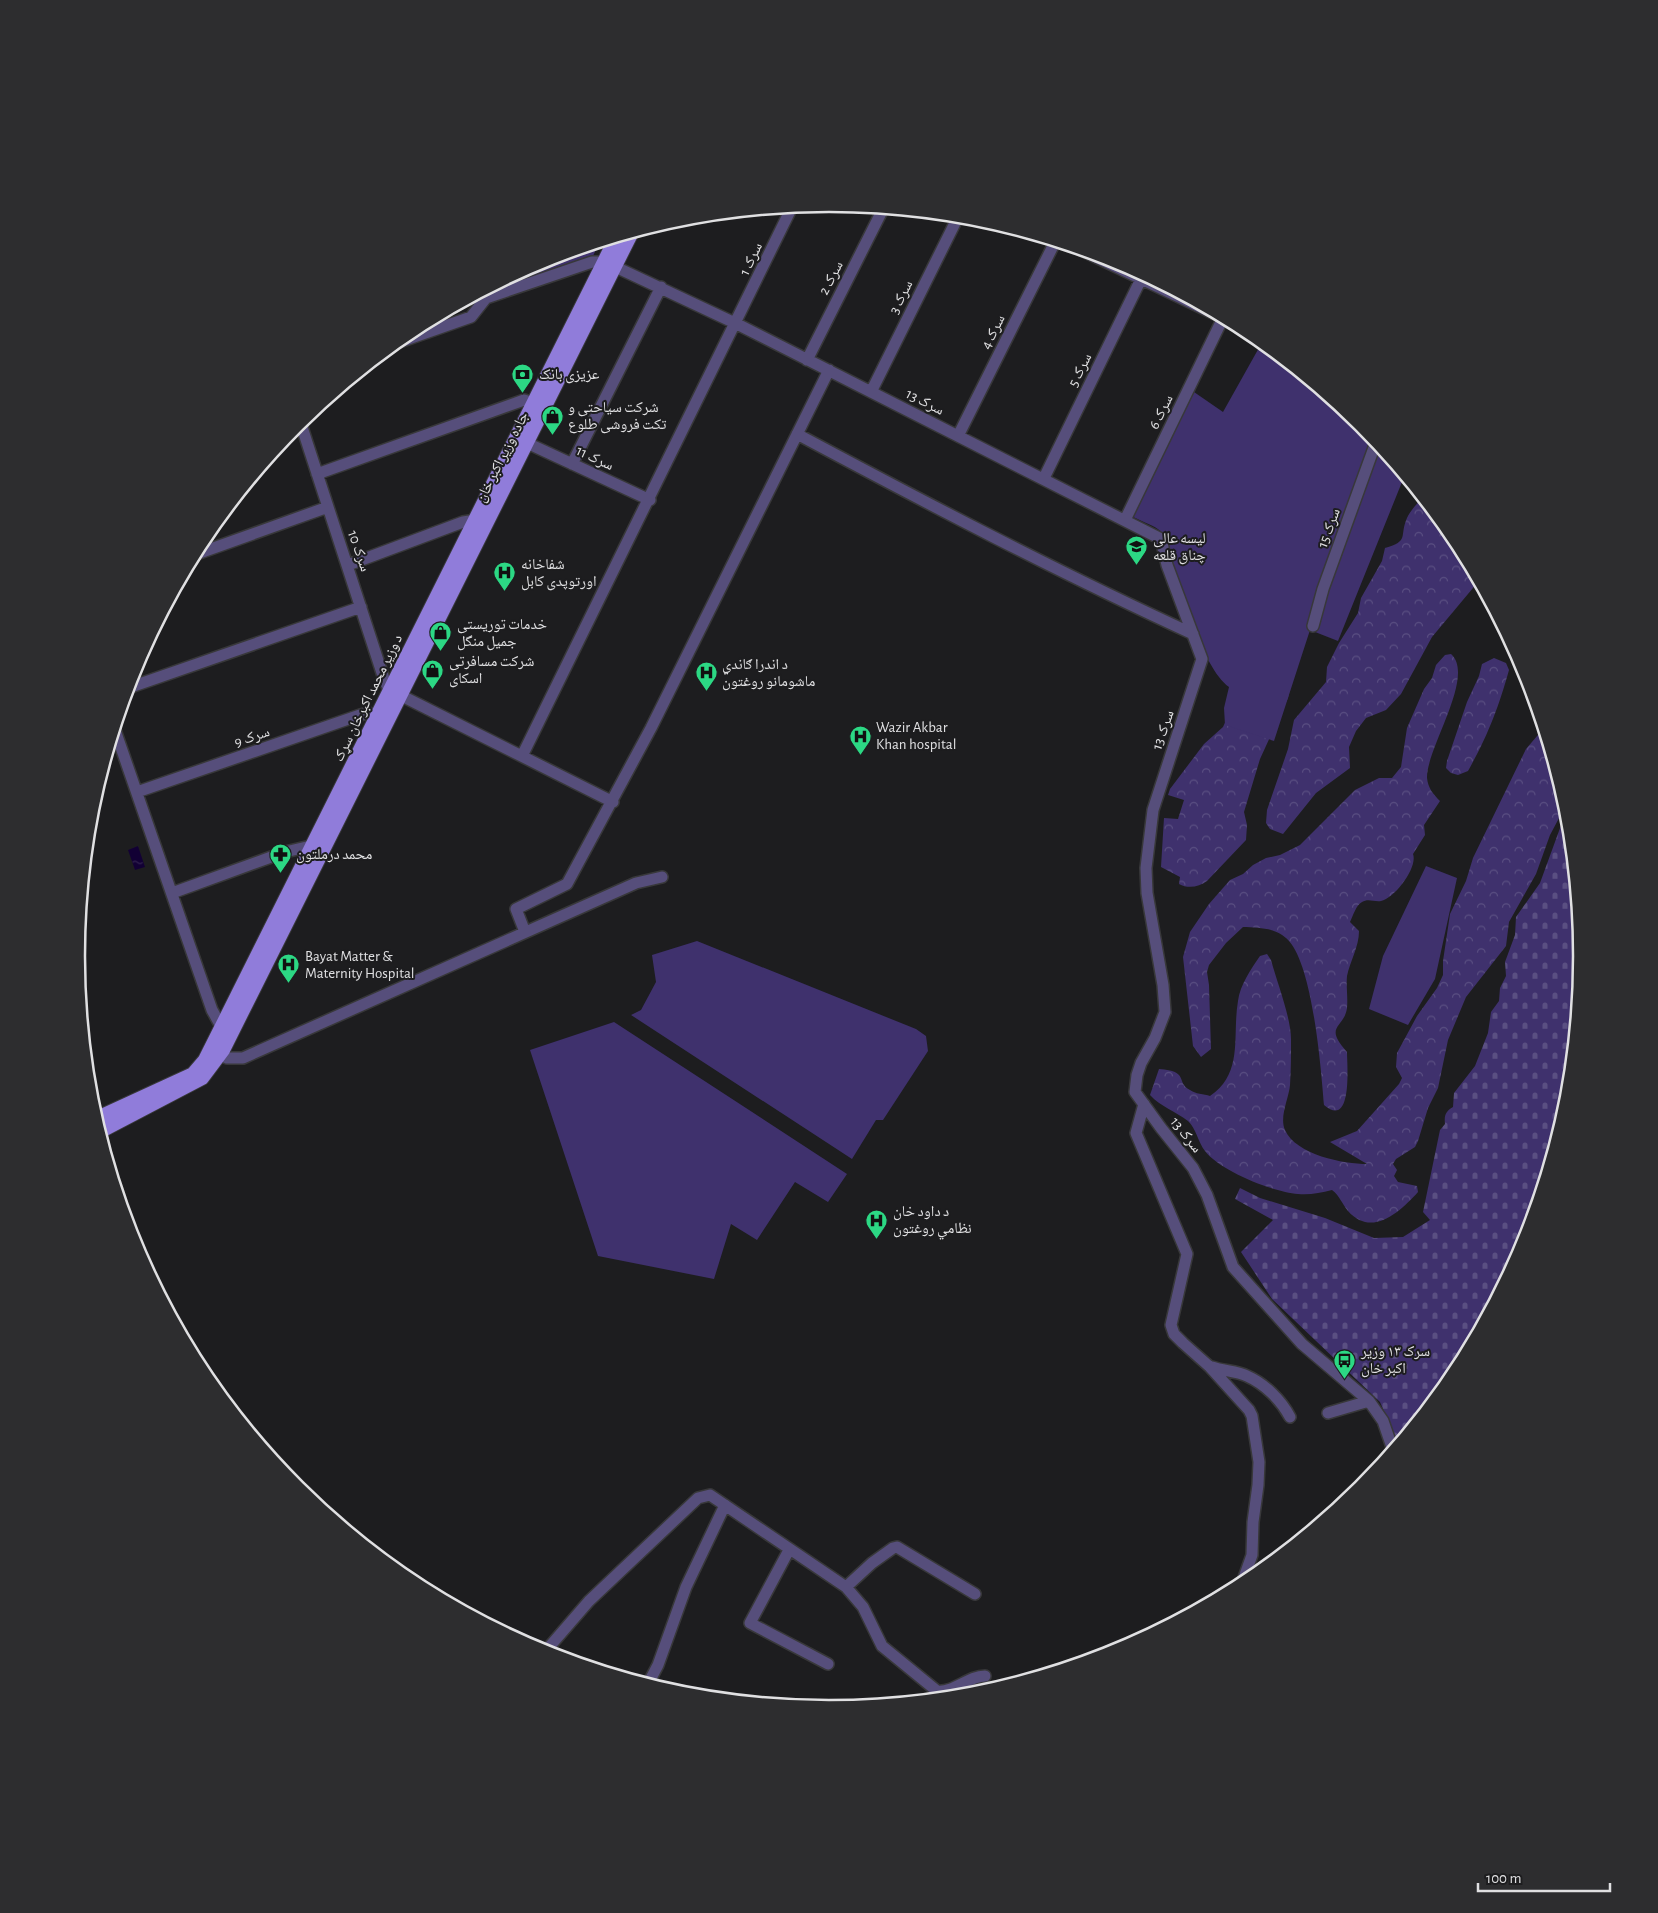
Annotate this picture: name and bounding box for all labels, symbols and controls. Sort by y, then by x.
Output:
street label: سرک 1 [737,240,766,278]
street label: سرک 2 [816,258,847,298]
street label: سرک 3 [886,278,916,317]
street label: سرک 4 [978,312,1009,352]
street label: سرک 5 [1065,351,1095,390]
bank icon: عزیزی بانک [511,362,535,393]
place label: عزیزی بانک [539,367,600,384]
street label: سرک 13 [903,386,947,419]
street label: سرک 6 [1146,392,1177,432]
place label: شرکت سیاحتی و تکت فروشی طلوع [568,400,667,434]
shop icon: شرکت سیاحتی و تکت فروشی طلوع [540,404,564,435]
street label: جاده وزیر اکبر خان [473,409,533,506]
street label: سرک 11 [573,443,616,474]
street label: سرک 15 [1315,506,1344,550]
street label: سرک 10 [344,529,373,574]
place label: لیسه عالی چناق قلعه [1153,531,1206,565]
school or university icon: لیسه عالی چناق قلعه [1125,535,1149,566]
place label: شفاخانه اورتوپدی کابل [521,557,597,591]
hospital icon: شفاخانه اورتوپدی کابل [493,561,517,592]
place label: خدمات توریستی جمیل منگل [457,617,548,651]
shop icon: خدمات توریستی جمیل منگل [429,621,453,652]
street label: د وزیر محمد اکبرخان سړک [331,632,407,765]
place label: شرکت مسافرتی اسکای [449,654,534,688]
place label: د اندرا ګاندي ماشومانو روغتون [722,657,816,691]
shop icon: شرکت مسافرتی اسکای [421,658,445,689]
hospital icon: د اندرا ګاندي ماشومانو روغتون [694,661,718,692]
street label: سرک 13 [1149,708,1178,752]
place label: Wazir Akbar Khan hospital [876,720,956,752]
street label: سرک 9 [232,724,272,751]
hospital icon: Wazir Akbar Khan hospital [848,724,872,755]
pharmacy icon: محمد درملتون [268,842,292,873]
place label: محمد درملتون [296,847,372,864]
place label: Bayat Matter & Maternity Hospital [305,949,415,981]
hospital icon: Bayat Matter & Maternity Hospital [277,953,301,984]
street label: سرک 13 [1167,1115,1205,1156]
place label: د داود خان نظامي روغتون [893,1204,972,1239]
hospital icon: د داود خان نظامي روغتون [865,1208,889,1239]
place label: سرک ۱۳ وزیر اکبر خان [1360,1344,1430,1378]
bus stop icon: سرک ۱۳ وزیر اکبر خان [1333,1348,1357,1379]
scale bar [1478,1860,1610,1892]
text: 100 m [1486,1871,1521,1886]

